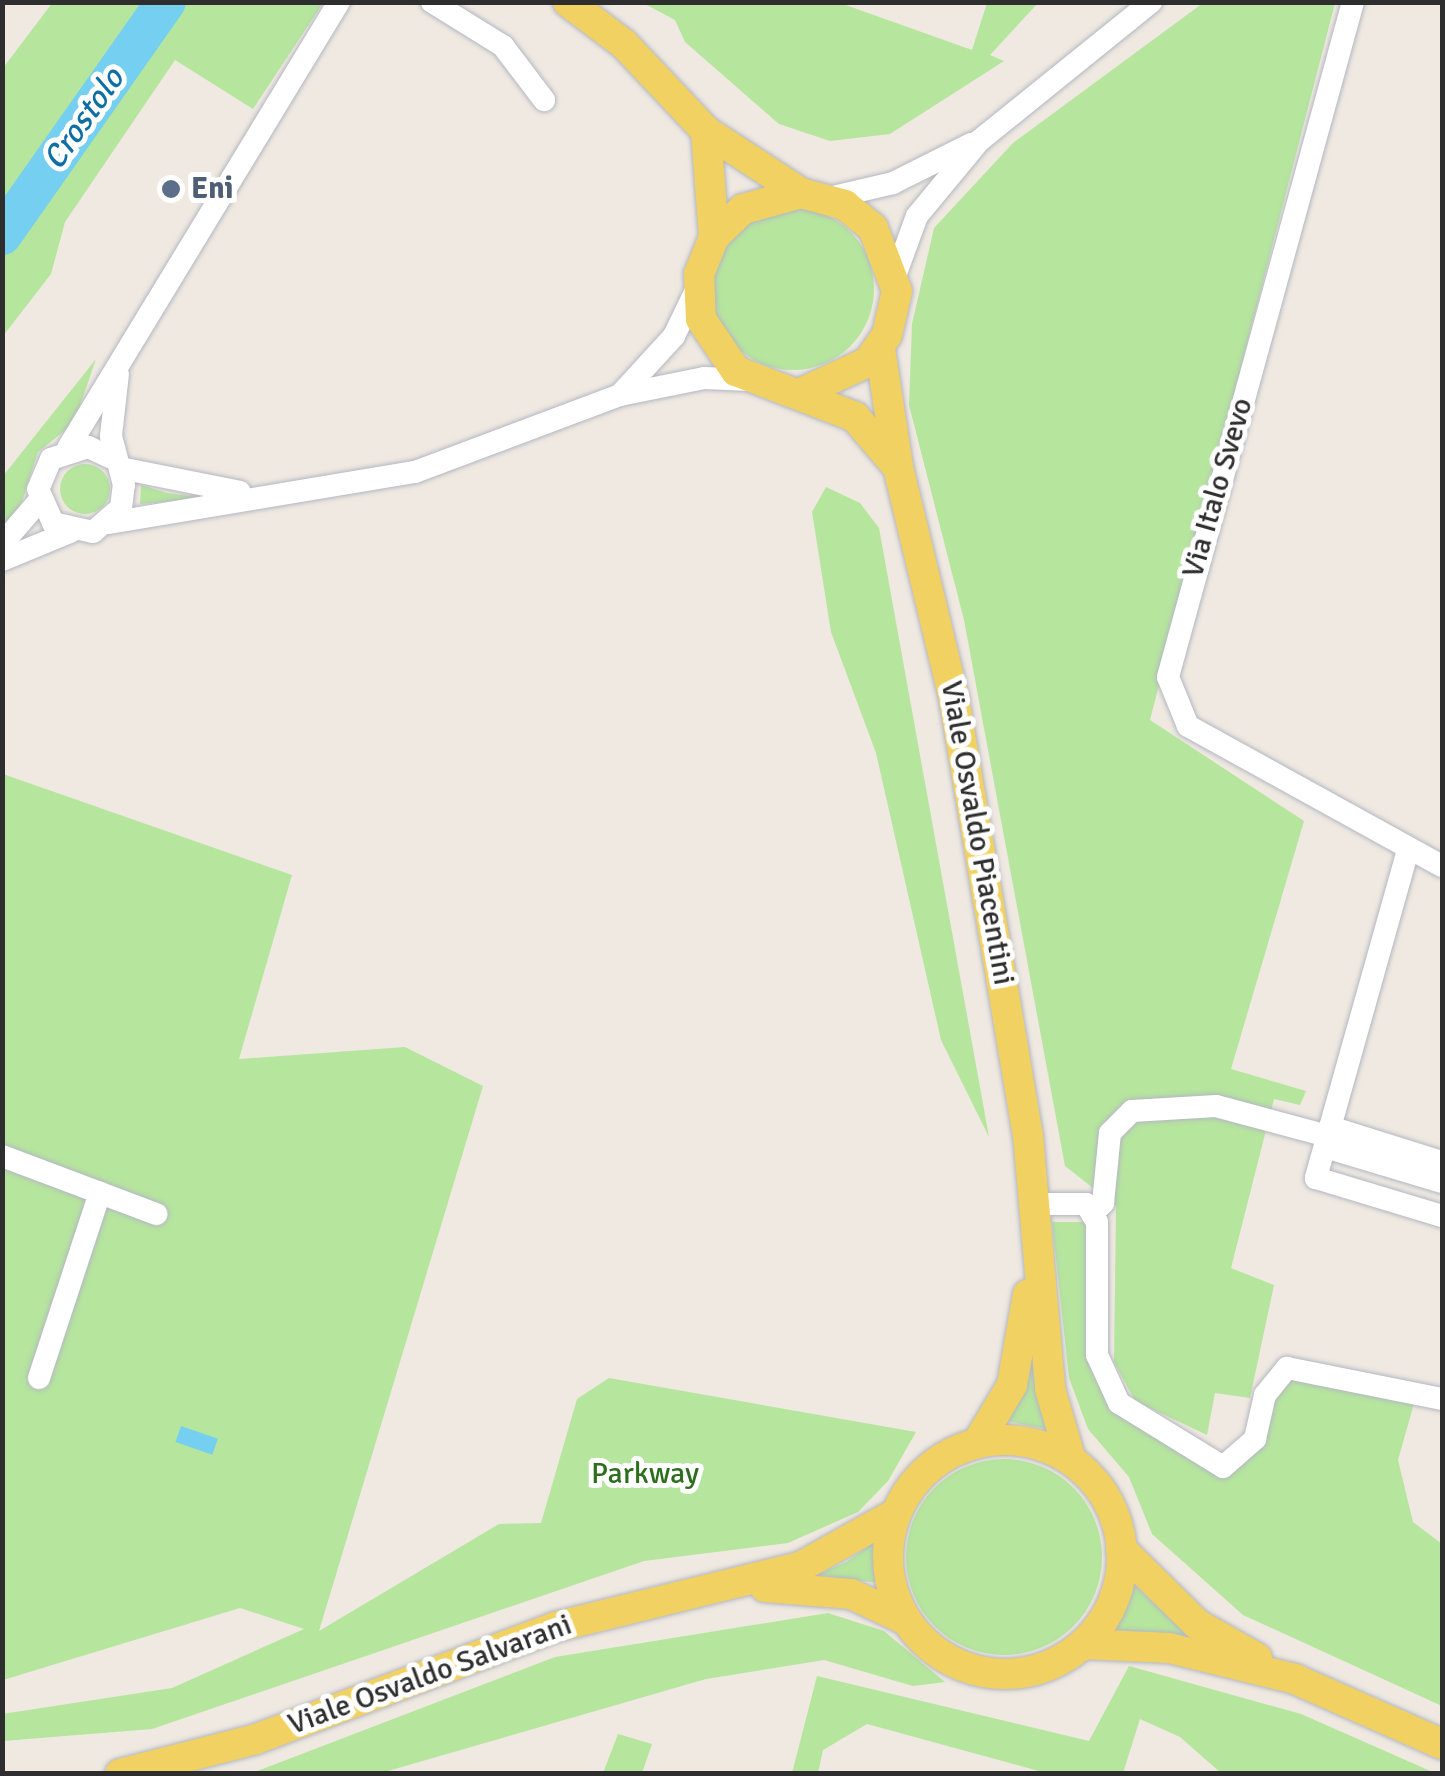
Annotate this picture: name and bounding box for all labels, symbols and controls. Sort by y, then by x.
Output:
water label: Crostolo [35,61,133,177]
place label: Eni [191,171,234,207]
marker: Eni [160,178,182,200]
street label: Via Italo Svevo [1175,394,1261,582]
street label: Viale Osvaldo Piacentini [933,678,1021,988]
park label: Parkway [591,1456,699,1492]
street label: Viale Osvaldo Salvarani [283,1607,577,1743]

